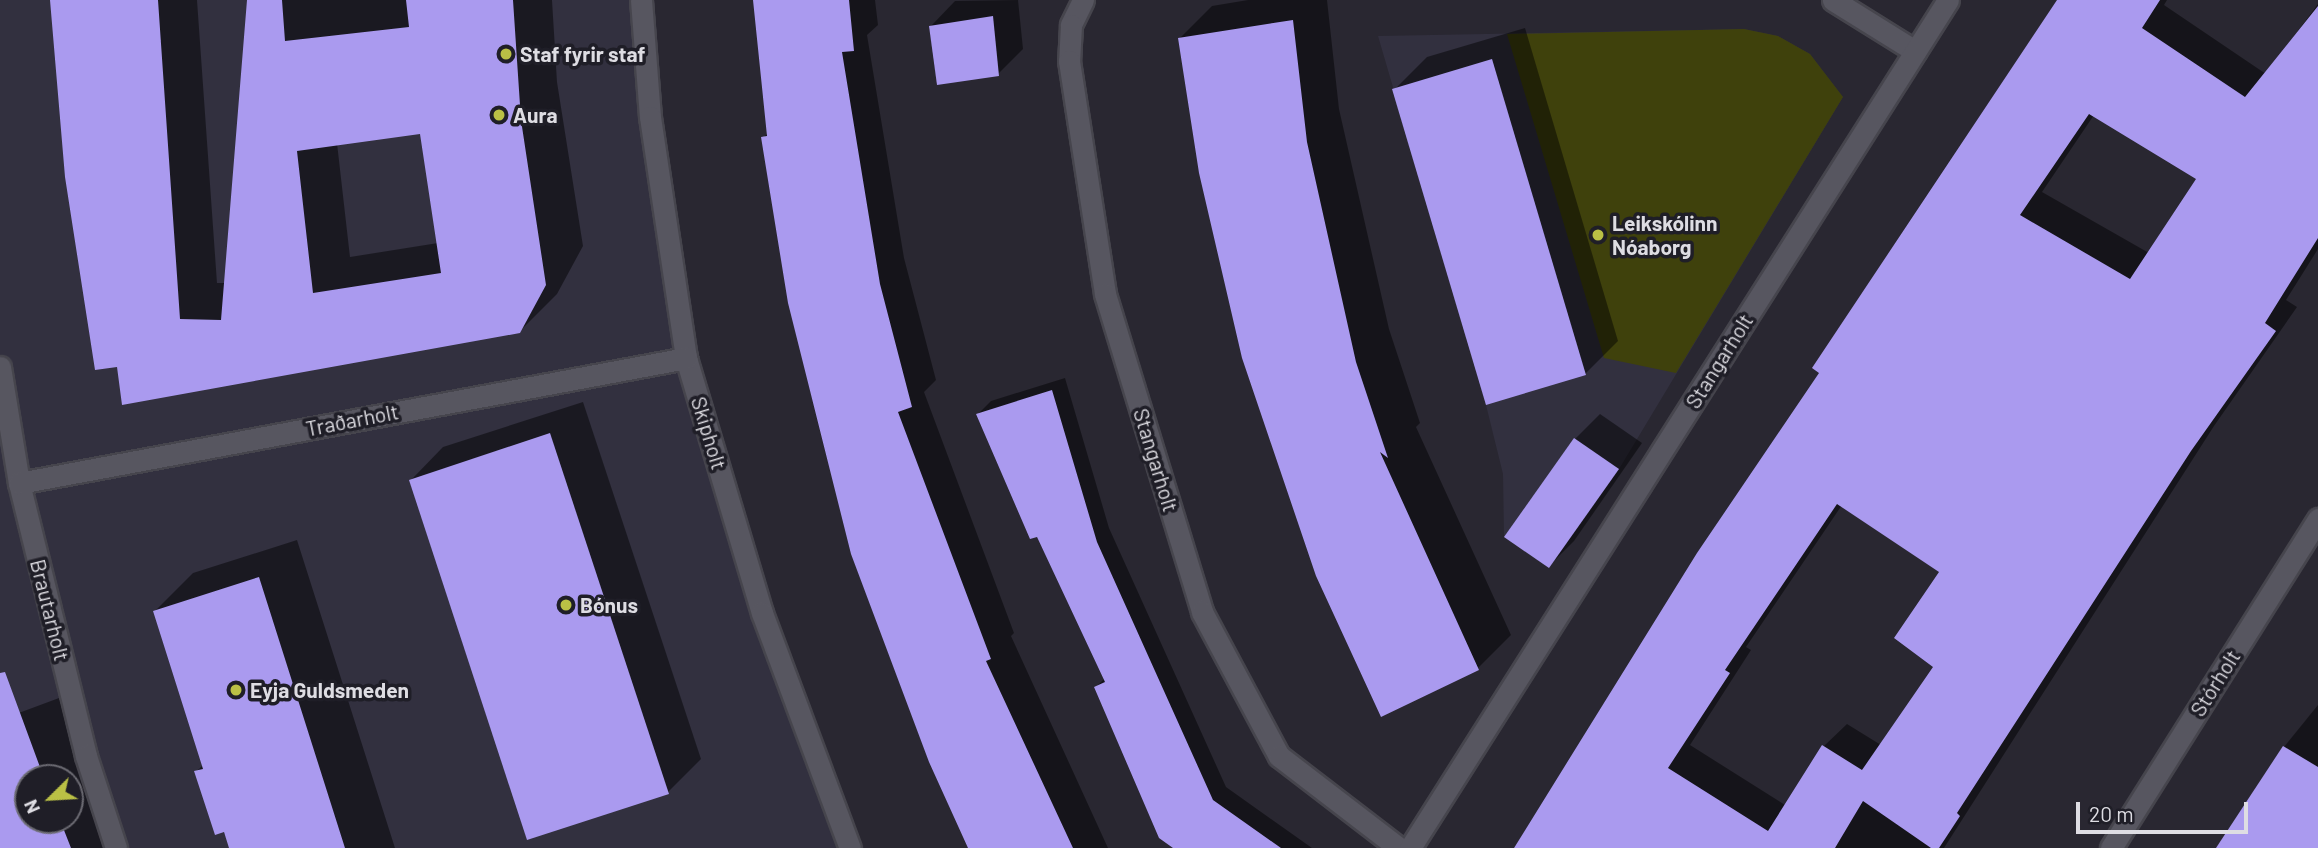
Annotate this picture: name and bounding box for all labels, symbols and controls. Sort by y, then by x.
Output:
place label: Staf fyrir staf [520,41,645,67]
marker: Staf fyrir staf [498,46,514,62]
place label: Aura [513,102,558,128]
marker: Aura [491,107,507,123]
place label: Leikskólinn Nóaborg [1612,210,1718,260]
marker: Leikskólinn Nóaborg [1590,227,1606,243]
street label: Stangarholt [1680,309,1758,413]
street label: Skipholt [686,394,732,472]
street label: Traðarholt [304,399,400,441]
street label: Stangarholt [1128,405,1184,515]
street label: Brautarholt [25,557,75,663]
place label: Bónus [580,592,638,618]
marker: Bónus [558,597,574,613]
street label: Stórholt [2185,645,2245,721]
place label: Eyja Guldsmeden [250,677,409,703]
marker: Eyja Guldsmeden [228,682,244,698]
north arrow [14,764,84,834]
scale bar [2080,788,2252,832]
text: N [18,796,44,817]
text: 20 m [2089,801,2134,826]

